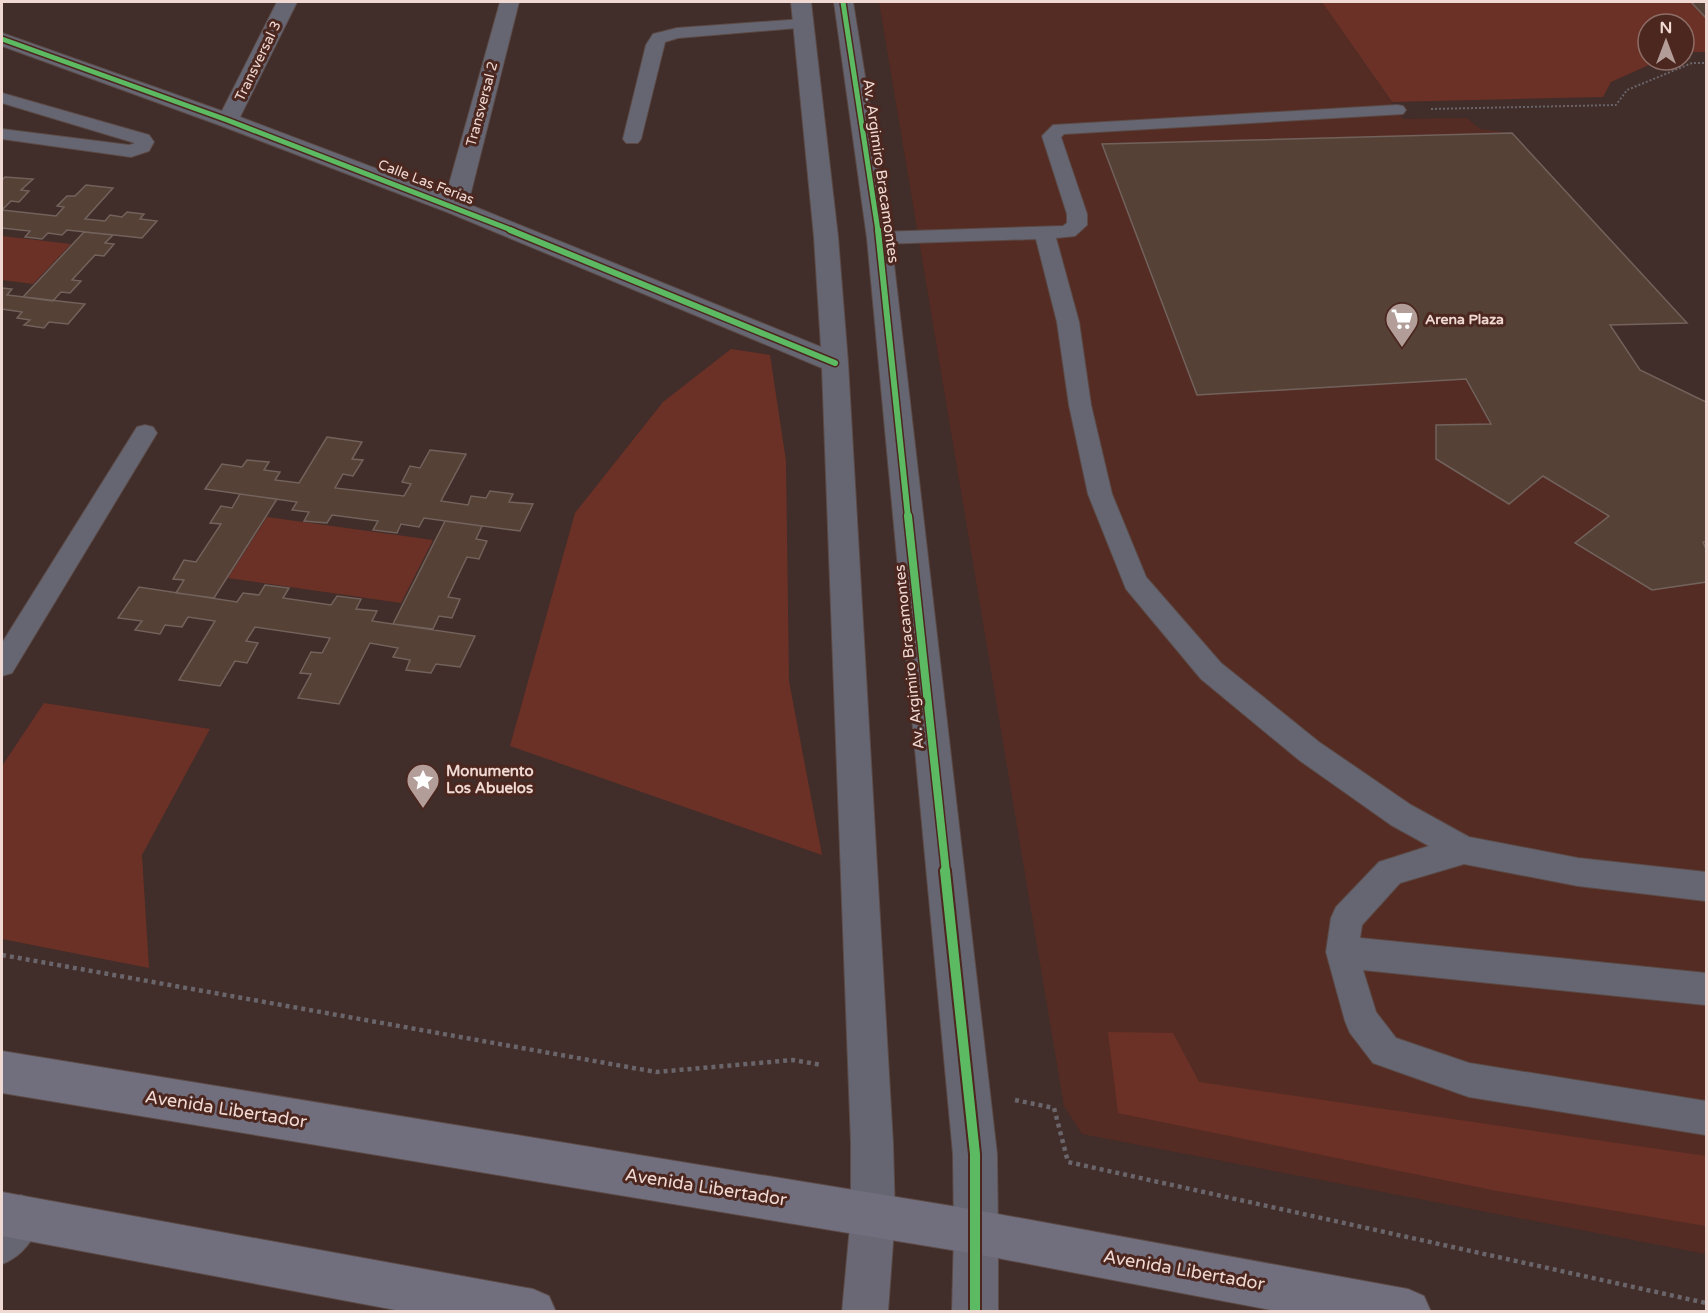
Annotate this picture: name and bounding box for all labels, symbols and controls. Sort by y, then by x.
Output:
north arrow [1636,12,1696,72]
street label: Transversal 3 [231,18,285,104]
text: N [1660,18,1672,38]
street label: Transversal 2 [463,60,501,148]
street label: Av. Argimiro Bracamontes [859,78,903,264]
street label: Calle Las Ferias [375,156,477,208]
supermarket icon: Arena Plaza [1384,301,1420,348]
place label: Arena Plaza [1425,311,1504,328]
street label: Av. Argimiro Bracamontes [890,564,928,750]
place icon: Monumento Los Abuelos [405,762,441,809]
place label: Monumento Los Abuelos [446,762,534,797]
street label: Avenida Libertador [144,1085,309,1133]
street label: Avenida Libertador [624,1163,789,1211]
street label: Avenida Libertador [1102,1245,1266,1295]

